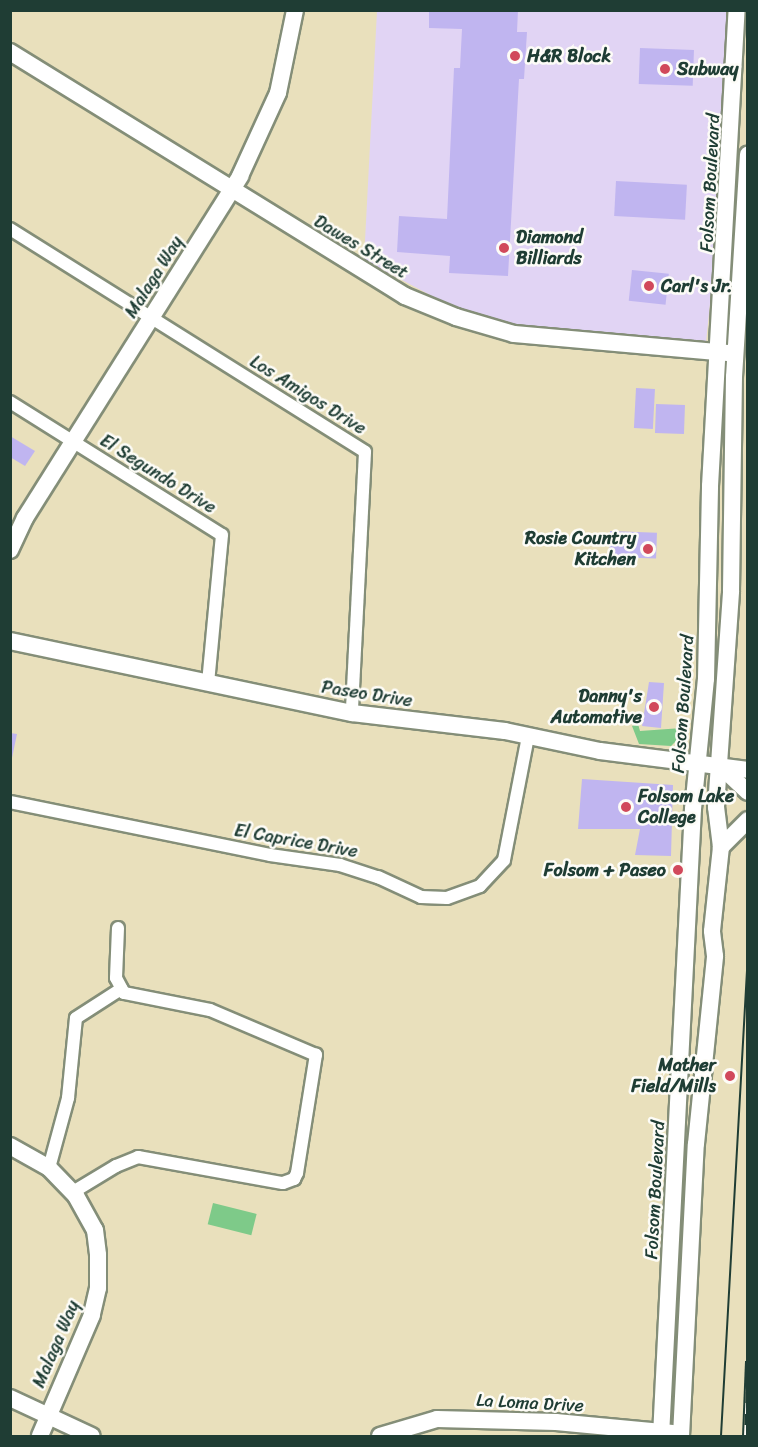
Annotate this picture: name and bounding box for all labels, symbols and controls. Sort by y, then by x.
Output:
place label: H&R Block [527,45,611,67]
marker: H&R Block [508,49,522,63]
place label: Subway [677,58,739,80]
marker: Subway [658,62,672,76]
street label: Folsom Boulevard [696,113,724,253]
street label: Dawes Street [310,210,412,284]
place label: Diamond Billiards [516,227,583,270]
street label: Malaga Way [120,232,188,322]
marker: Diamond Billiards [497,241,511,255]
place label: Carl's Jr. [661,275,732,297]
marker: Carl's Jr. [642,279,656,293]
street label: Los Amigos Drive [246,351,370,439]
street label: El Segundo Drive [96,430,220,518]
place label: Rosie Country Kitchen [525,528,636,570]
marker: Rosie Country Kitchen [641,542,655,556]
street label: Folsom Boulevard [667,634,699,774]
street label: Paseo Drive [320,676,414,712]
place label: Danny's Automative [551,686,642,728]
marker: Danny's Automative [647,700,661,714]
place label: Folsom Lake College [638,786,734,828]
marker: Folsom Lake College [619,800,633,814]
street label: El Caprice Drive [233,820,359,862]
place label: Folsom + Paseo [544,859,666,881]
marker: Folsom + Paseo [671,863,685,877]
place label: Mather Field/Mills [631,1055,716,1098]
marker: Mather Field/Mills [721,1067,739,1085]
street label: Folsom Boulevard [641,1120,669,1260]
street label: Malaga Way [28,1297,84,1391]
street label: La Loma Drive [476,1389,584,1417]

